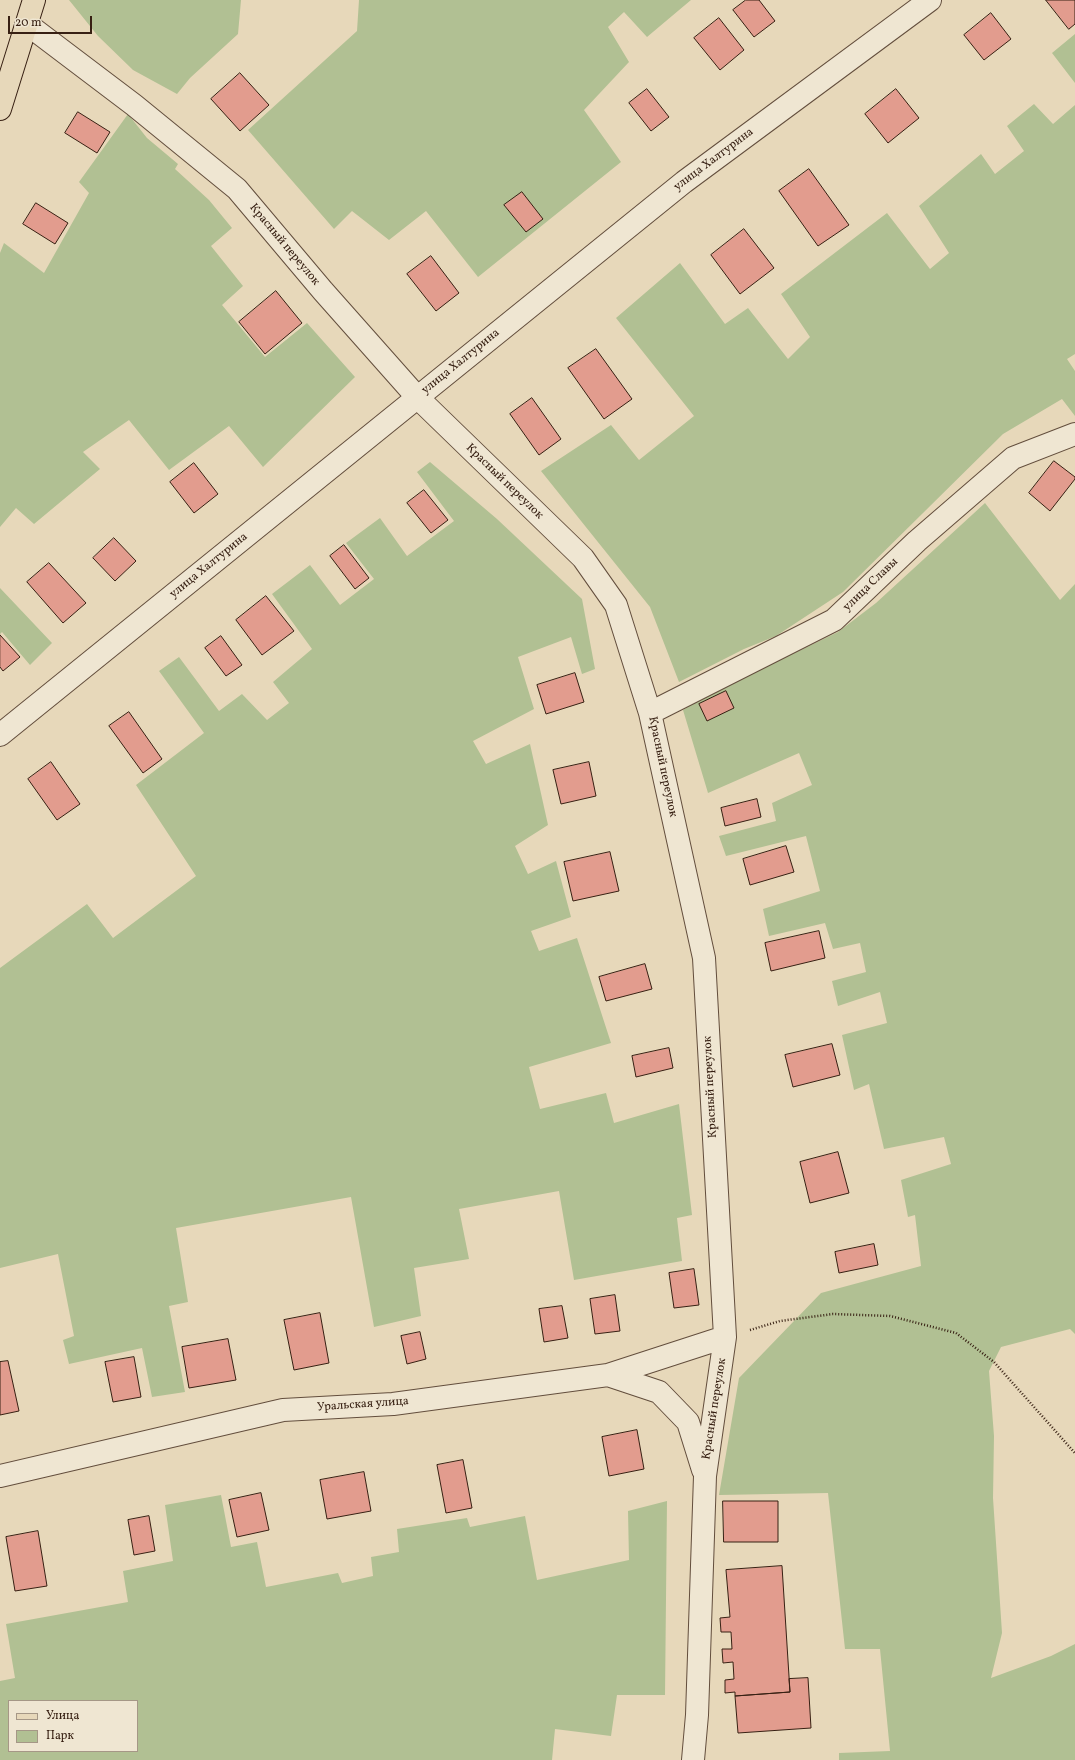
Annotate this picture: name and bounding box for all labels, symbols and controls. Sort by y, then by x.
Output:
scale bar [10,8,94,34]
text: 20 m [15,15,42,31]
street label: улица Халтурина [671,125,757,195]
street label: Красный переулок [246,201,322,289]
street label: улица Халтурина [419,326,503,398]
street label: Красный переулок [462,441,546,523]
street label: улица Халтурина [167,530,251,602]
street label: улица Славы [841,555,901,615]
street label: Красный переулок [644,715,680,819]
street label: Красный переулок [701,1035,721,1139]
street label: Красный переулок [700,1357,730,1461]
street label: Уральская улица [317,1395,409,1415]
legend [8,1700,138,1752]
text: Улица [46,1708,79,1724]
text: Парк [46,1728,74,1744]

